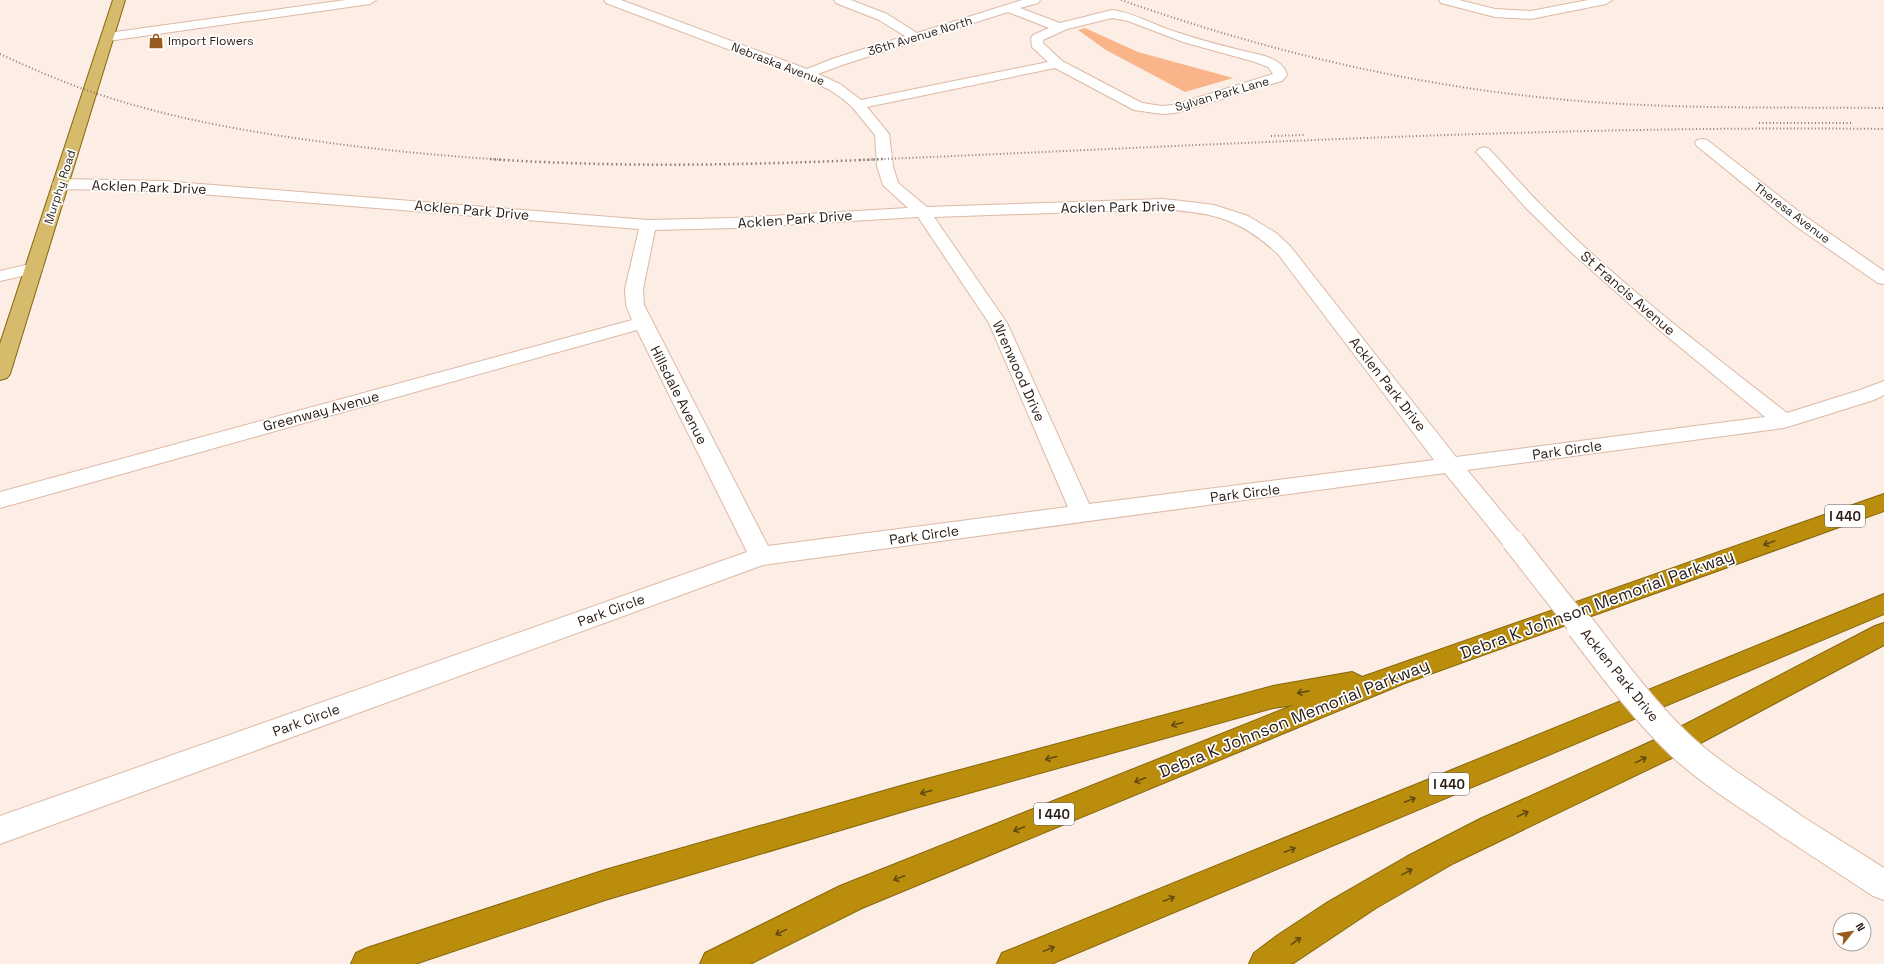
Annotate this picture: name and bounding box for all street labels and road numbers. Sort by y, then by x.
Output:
street label: 36th Avenue North [866,12,974,60]
street label: Nebraska Avenue [729,39,827,89]
street label: Sylvan Park Lane [1173,73,1271,115]
street label: Murphy Road [40,148,80,226]
street label: Acklen Park Drive [91,176,207,198]
street label: Theresa Avenue [1751,179,1833,247]
street label: Acklen Park Drive [414,196,530,224]
street label: Acklen Park Drive [1060,197,1176,217]
street label: Acklen Park Drive [737,206,853,232]
street label: St Francis Avenue [1577,247,1679,339]
street label: Wrenwood Drive [989,318,1049,424]
street label: Acklen Park Drive [1346,333,1430,435]
street label: Hillsdale Avenue [646,343,712,447]
street label: Greenway Avenue [261,387,381,435]
street label: Park Circle [1531,436,1603,464]
street label: Park Circle [1209,480,1281,506]
road number: I 440 [1825,505,1865,527]
street label: Park Circle [888,521,960,549]
street label: Debra K Johnson Memorial Parkway [1457,544,1737,664]
street label: Park Circle [575,590,647,630]
street label: Acklen Park Drive [1577,625,1663,725]
street label: Debra K Johnson Memorial Parkway [1155,653,1433,783]
street label: Park Circle [270,700,342,740]
road number: I 440 [1429,773,1469,795]
road number: I 440 [1034,803,1074,825]

